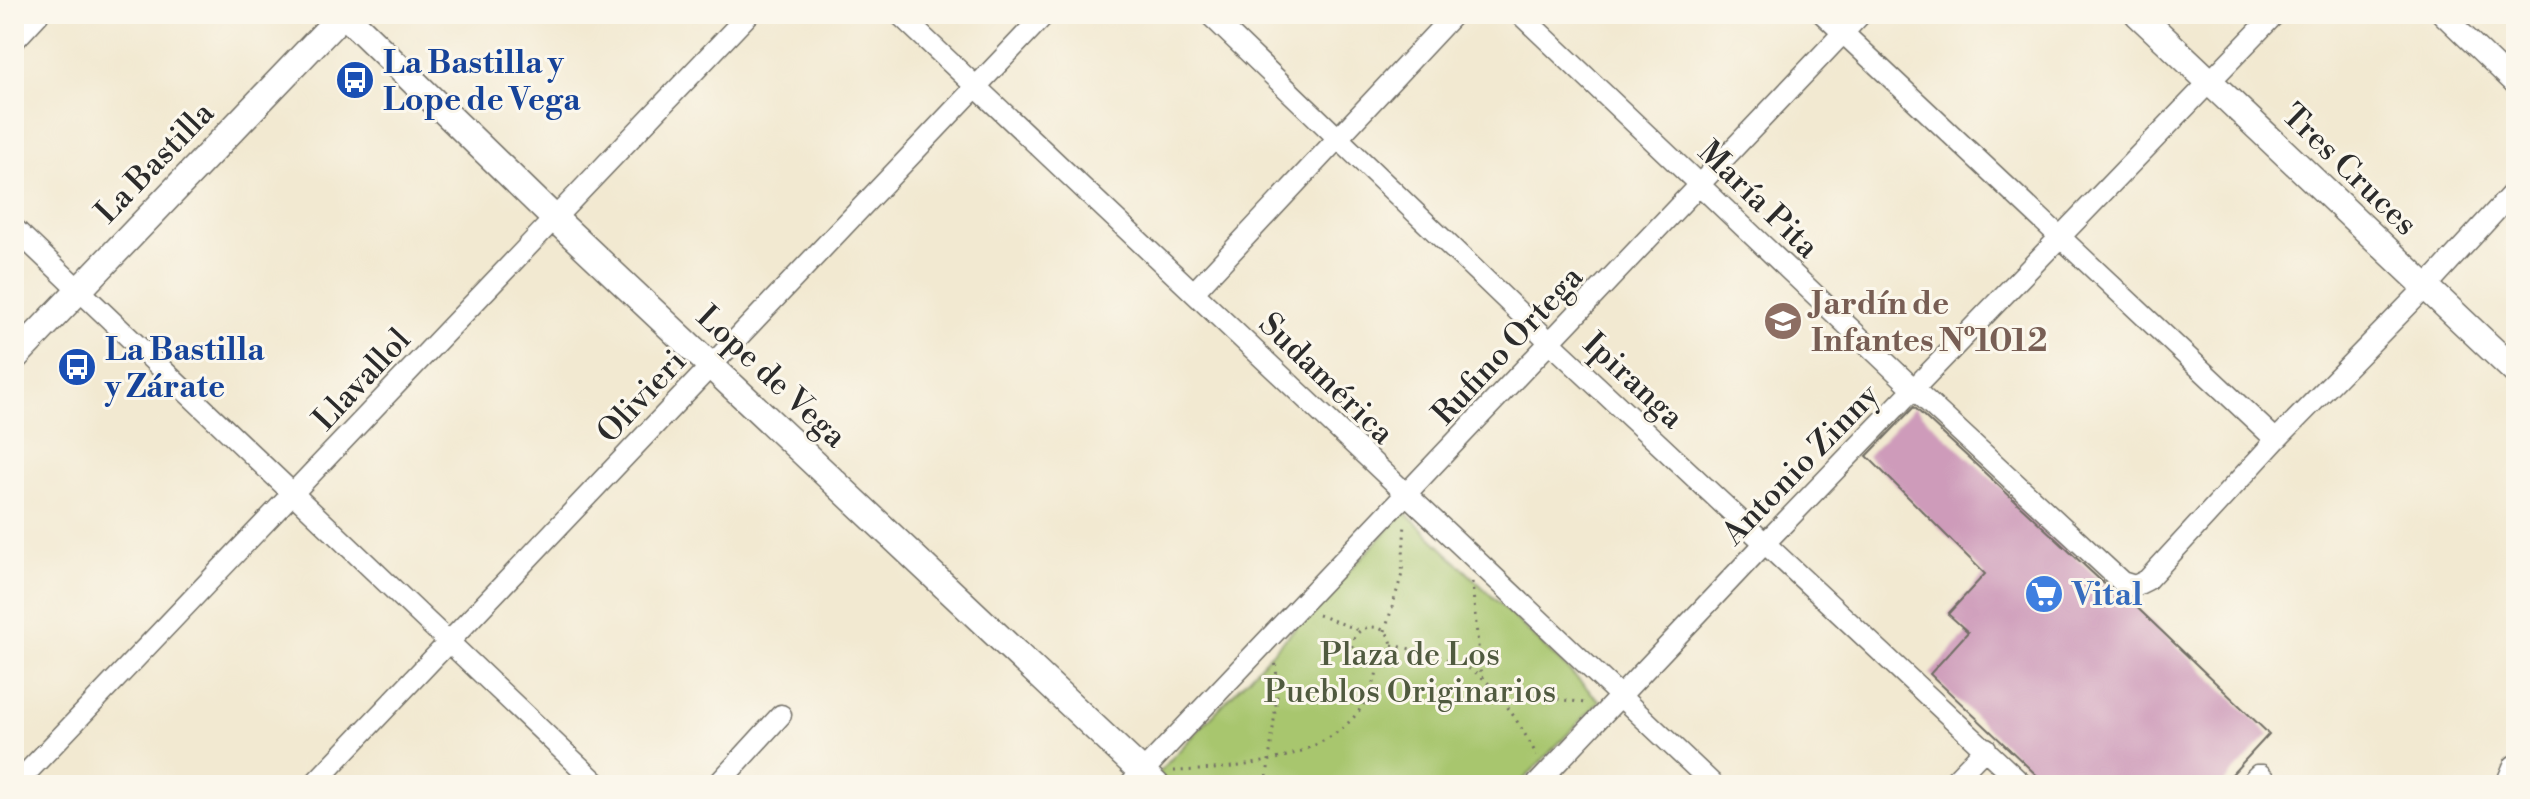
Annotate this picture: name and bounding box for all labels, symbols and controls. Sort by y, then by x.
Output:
place label: La Bastilla y Lope de Vega [383,43,581,120]
bus stop icon: La Bastilla y Lope de Vega [334,59,376,101]
street label: La Bastilla [87,93,223,232]
street label: Tres Cruces [2273,95,2425,244]
street label: María Pita [1690,132,1828,268]
street label: Rufino Ortega [1424,257,1592,434]
place label: Jardín de Infantes Nº1012 [1807,284,2047,361]
street label: Lope de Vega [688,297,855,457]
school or university icon: Jardín de Infantes Nº1012 [1762,300,1804,342]
street label: Sudamérica [1250,304,1403,454]
street label: Llavallol [304,320,419,439]
street label: Ipiranga [1575,324,1692,438]
place label: La Bastilla y Zárate [104,330,265,407]
street label: Olivieri [589,342,695,452]
bus stop icon: La Bastilla y Zárate [56,346,98,388]
street label: Antonio Zinny [1713,375,1888,554]
supermarket icon: Vital [2023,573,2065,615]
place label: Vital [2071,575,2143,615]
park label: Plaza de Los Pueblos Originarios [1264,635,1556,712]

